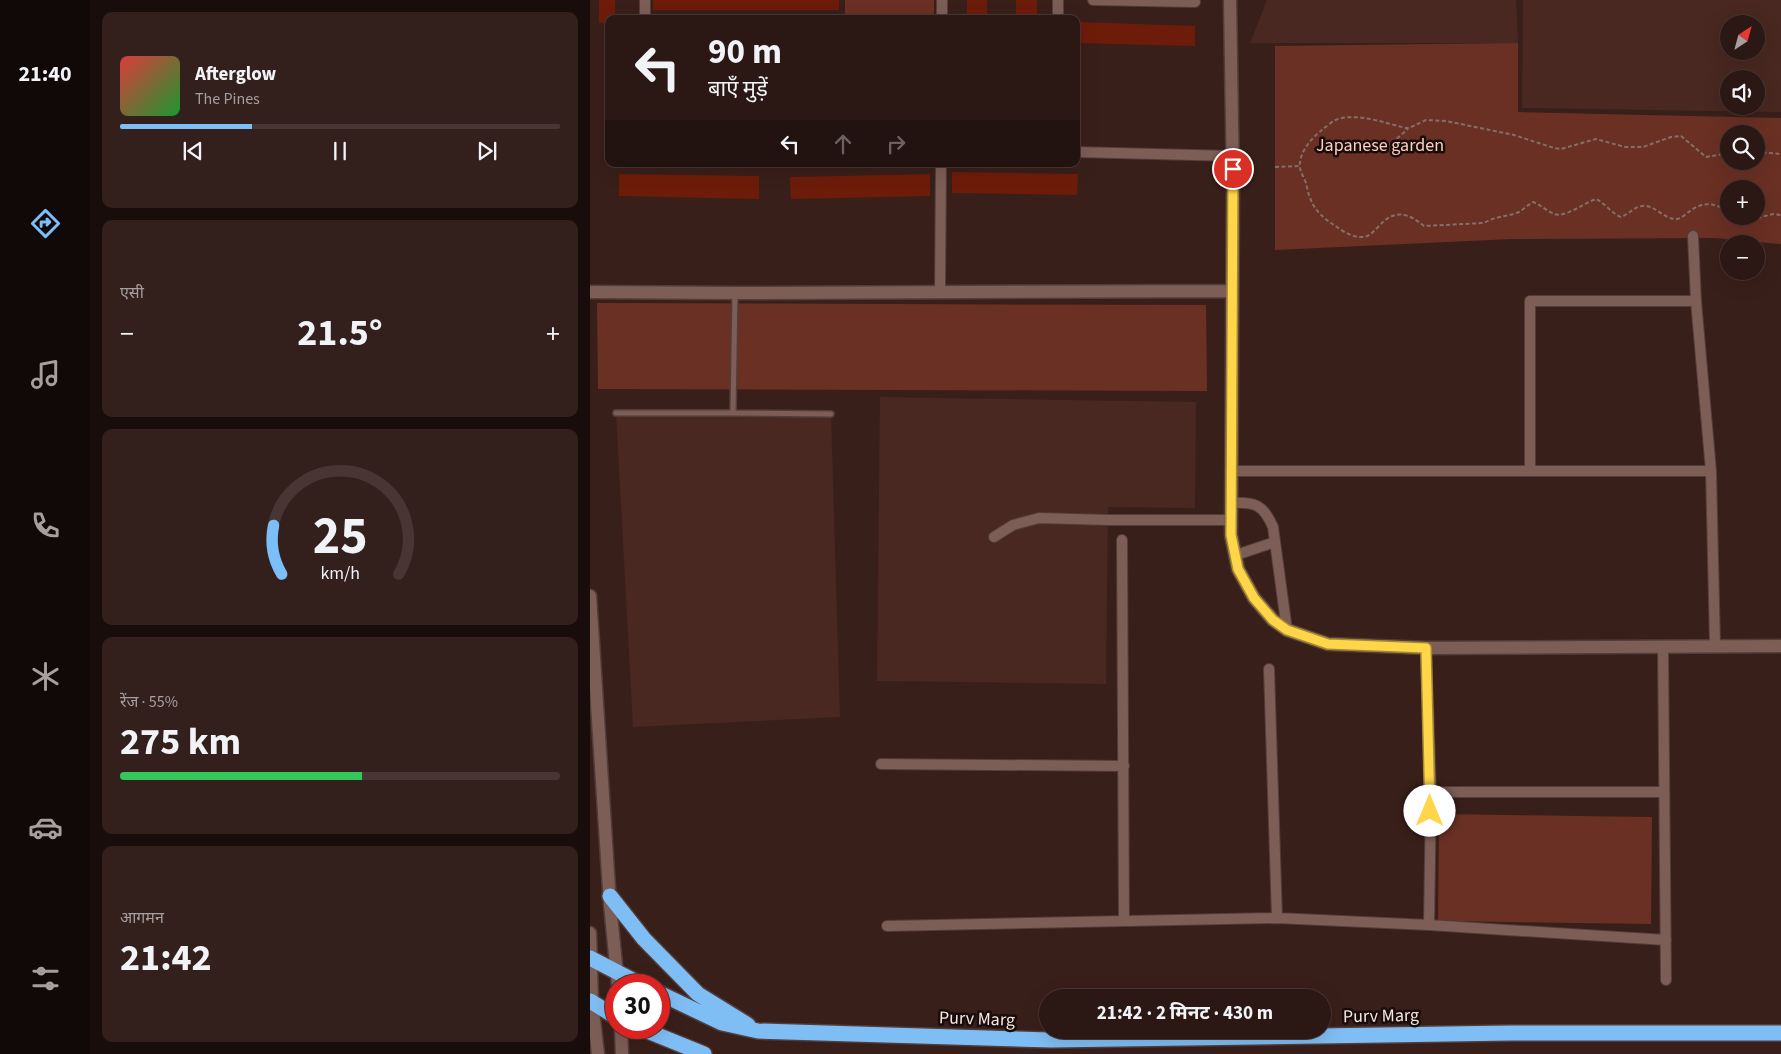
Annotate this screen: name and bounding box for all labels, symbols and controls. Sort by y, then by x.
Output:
north arrow [1720,15,1765,60]
map controls [1720,15,1765,280]
text: 90 m [708,27,782,77]
icon: left [625,35,690,100]
text: 21:40 [18,58,72,90]
text: Afterglow [195,61,276,88]
button: sound [1720,70,1765,115]
text: बाएँ मुड़ें [708,73,768,105]
text: The Pines [195,88,260,110]
button: search [1720,125,1765,170]
icon: left [776,130,804,158]
icon: ahead [829,130,857,158]
icon: right [882,130,910,158]
park label: Japanese garden [1316,133,1444,158]
icon: previous [179,137,207,165]
icon: pause [326,137,354,165]
icon: next [473,137,501,165]
pin [1212,148,1254,190]
icon: arrive [1219,155,1247,183]
button: + [1720,180,1765,225]
icon: directions [28,206,63,241]
button: − [1720,235,1765,280]
text: एसी [120,282,144,304]
text: 21.5° [297,306,383,360]
text: − [120,314,134,354]
text: + [546,314,560,354]
icon: music [28,357,63,392]
text: 25 [313,500,367,574]
icon: phone [28,508,63,543]
text: km/h [320,561,360,586]
icon: climate [28,659,63,694]
text: रेंज · 55% [120,691,178,713]
text: 275 km [120,715,241,769]
position arrow [1403,784,1455,836]
icon: car [28,810,63,845]
text: आगमन [120,907,164,929]
text: 21:42 [120,931,212,985]
icon: filters [28,961,63,996]
speed limit sign: 30 [605,974,670,1039]
text: 21:42 · 2 मिनट · 430 m [1097,1000,1273,1027]
street label: Purv Marg [1343,1003,1419,1029]
street label: Purv Marg [939,1005,1015,1033]

